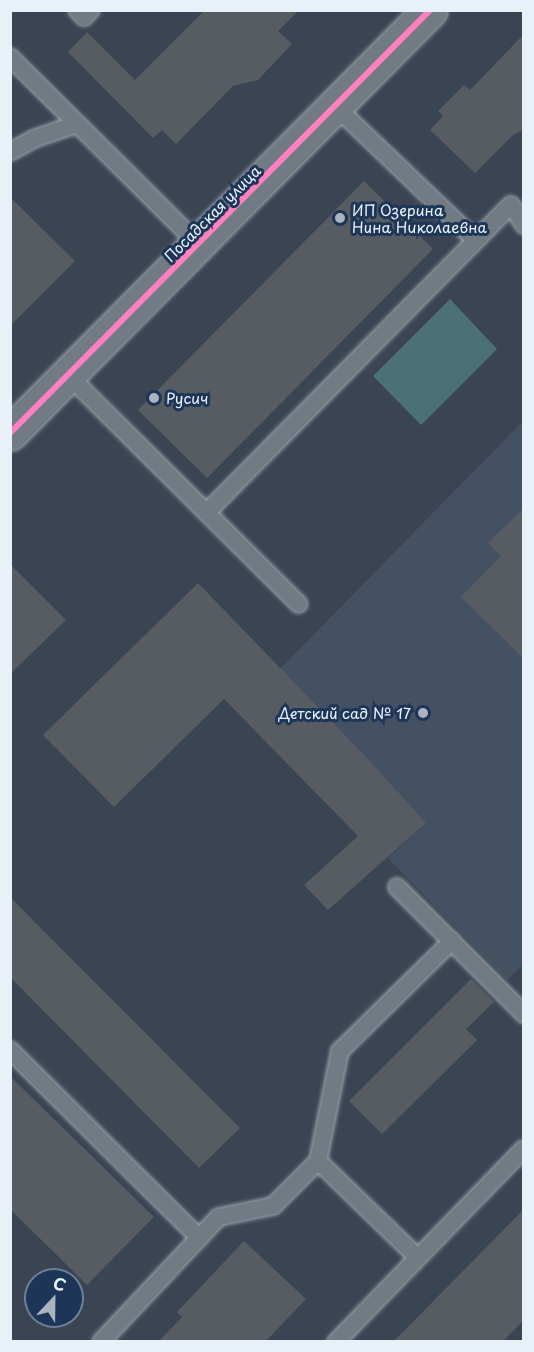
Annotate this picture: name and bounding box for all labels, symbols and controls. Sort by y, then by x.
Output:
street label: Посадская улица [160,161,264,265]
place label: ИП Озерина Нина Николаевна [352,200,487,235]
marker: ИП Озерина Нина Николаевна [333,211,347,225]
place label: Русич [166,389,209,407]
marker: Русич [147,391,161,405]
place label: Детский сад № 17 [277,704,411,722]
marker: Детский сад № 17 [416,706,430,720]
north arrow [24,1268,84,1328]
text: С [50,1270,70,1297]

